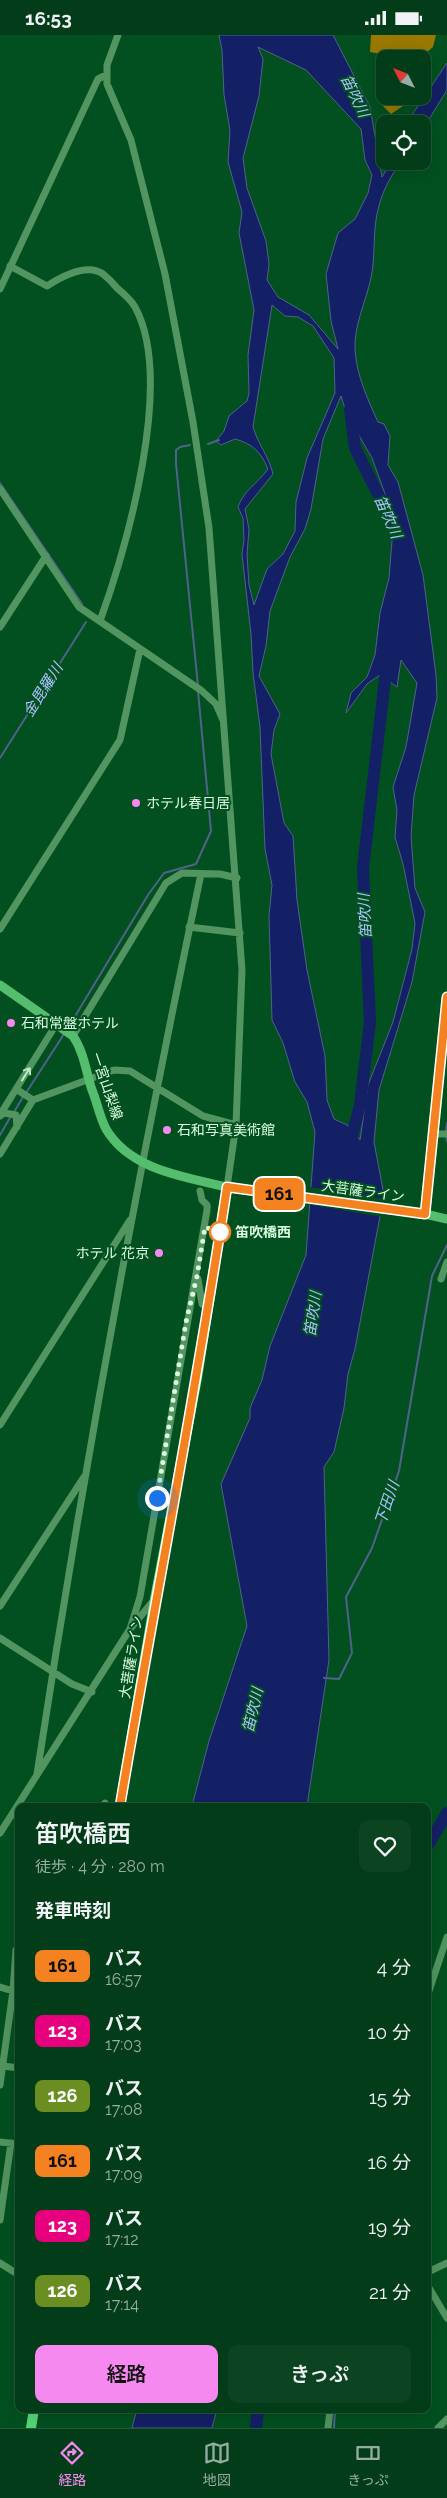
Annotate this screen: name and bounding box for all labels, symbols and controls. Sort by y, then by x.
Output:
text: 16:53 [25,7,72,29]
north arrow [376,50,431,105]
map controls [376,50,431,170]
water label: 笛吹川 [337,72,374,122]
button: locate [376,115,431,170]
water label: 笛吹川 [371,493,406,543]
water label: 金毘羅川 [19,658,68,720]
place label: ホテル春日居 [146,795,230,811]
marker: ホテル春日居 [130,797,142,809]
water label: 笛吹川 [355,891,375,939]
place label: 石和常盤ホテル [21,1015,119,1031]
marker: 石和常盤ホテル [5,1017,17,1029]
street label: 一宮山梨線 [88,1050,126,1122]
one-way arrow [21,1067,31,1081]
place label: 石和写真美術館 [177,1122,275,1138]
marker: 石和写真美術館 [161,1124,173,1136]
street label: 大菩薩ライン [320,1177,406,1205]
line badge: 161 [250,1178,308,1210]
text: 161 [265,1183,293,1204]
marker: 笛吹橋西 [209,1221,231,1243]
place label: 笛吹橋西 [235,1224,291,1240]
place label: ホテル 花京 [75,1245,149,1261]
marker: ホテル 花京 [153,1247,165,1259]
water label: 笛吹川 [301,1288,325,1338]
water label: 下田川 [371,1477,403,1527]
your location [145,1486,170,1511]
street label: 大菩薩ライン [117,1614,145,1700]
water label: 笛吹川 [239,1684,267,1734]
text: 笛吹橋西 [35,1819,131,1848]
button: heart [359,1820,411,1872]
text: 徒歩 · 4 分 · 280 m [35,1857,165,1876]
text: 発車時刻 [35,1899,111,1921]
text: バス [105,1947,143,1969]
text: 161 [48,1955,77,1976]
text: 4 分 [377,1956,411,1978]
text: 16:57 [105,1970,142,1989]
text: バス [105,2012,143,2034]
text: 123 [48,2020,77,2041]
text: 10 分 [367,2021,411,2043]
text: 17:03 [105,2035,142,2054]
text: バス [105,2077,143,2099]
text: 126 [48,2085,77,2106]
text: 15 分 [369,2086,411,2108]
text: 17:08 [105,2100,143,2119]
text: バス [105,2142,143,2164]
text: 161 [48,2150,77,2171]
text: 16 分 [368,2151,411,2173]
text: 17:09 [105,2165,143,2184]
text: バス [105,2207,143,2229]
text: 123 [48,2215,77,2236]
text: 19 分 [368,2216,411,2238]
text: 17:12 [105,2230,139,2249]
text: バス [105,2272,143,2294]
text: 126 [48,2280,77,2301]
text: 21 分 [369,2281,411,2303]
text: 17:14 [105,2295,139,2314]
button: 経路 [35,2345,218,2403]
button: きっぷ [228,2345,411,2403]
tab: 経路 [58,2439,86,2489]
tab: 地図 [203,2439,231,2489]
tab: きっぷ [347,2439,389,2489]

